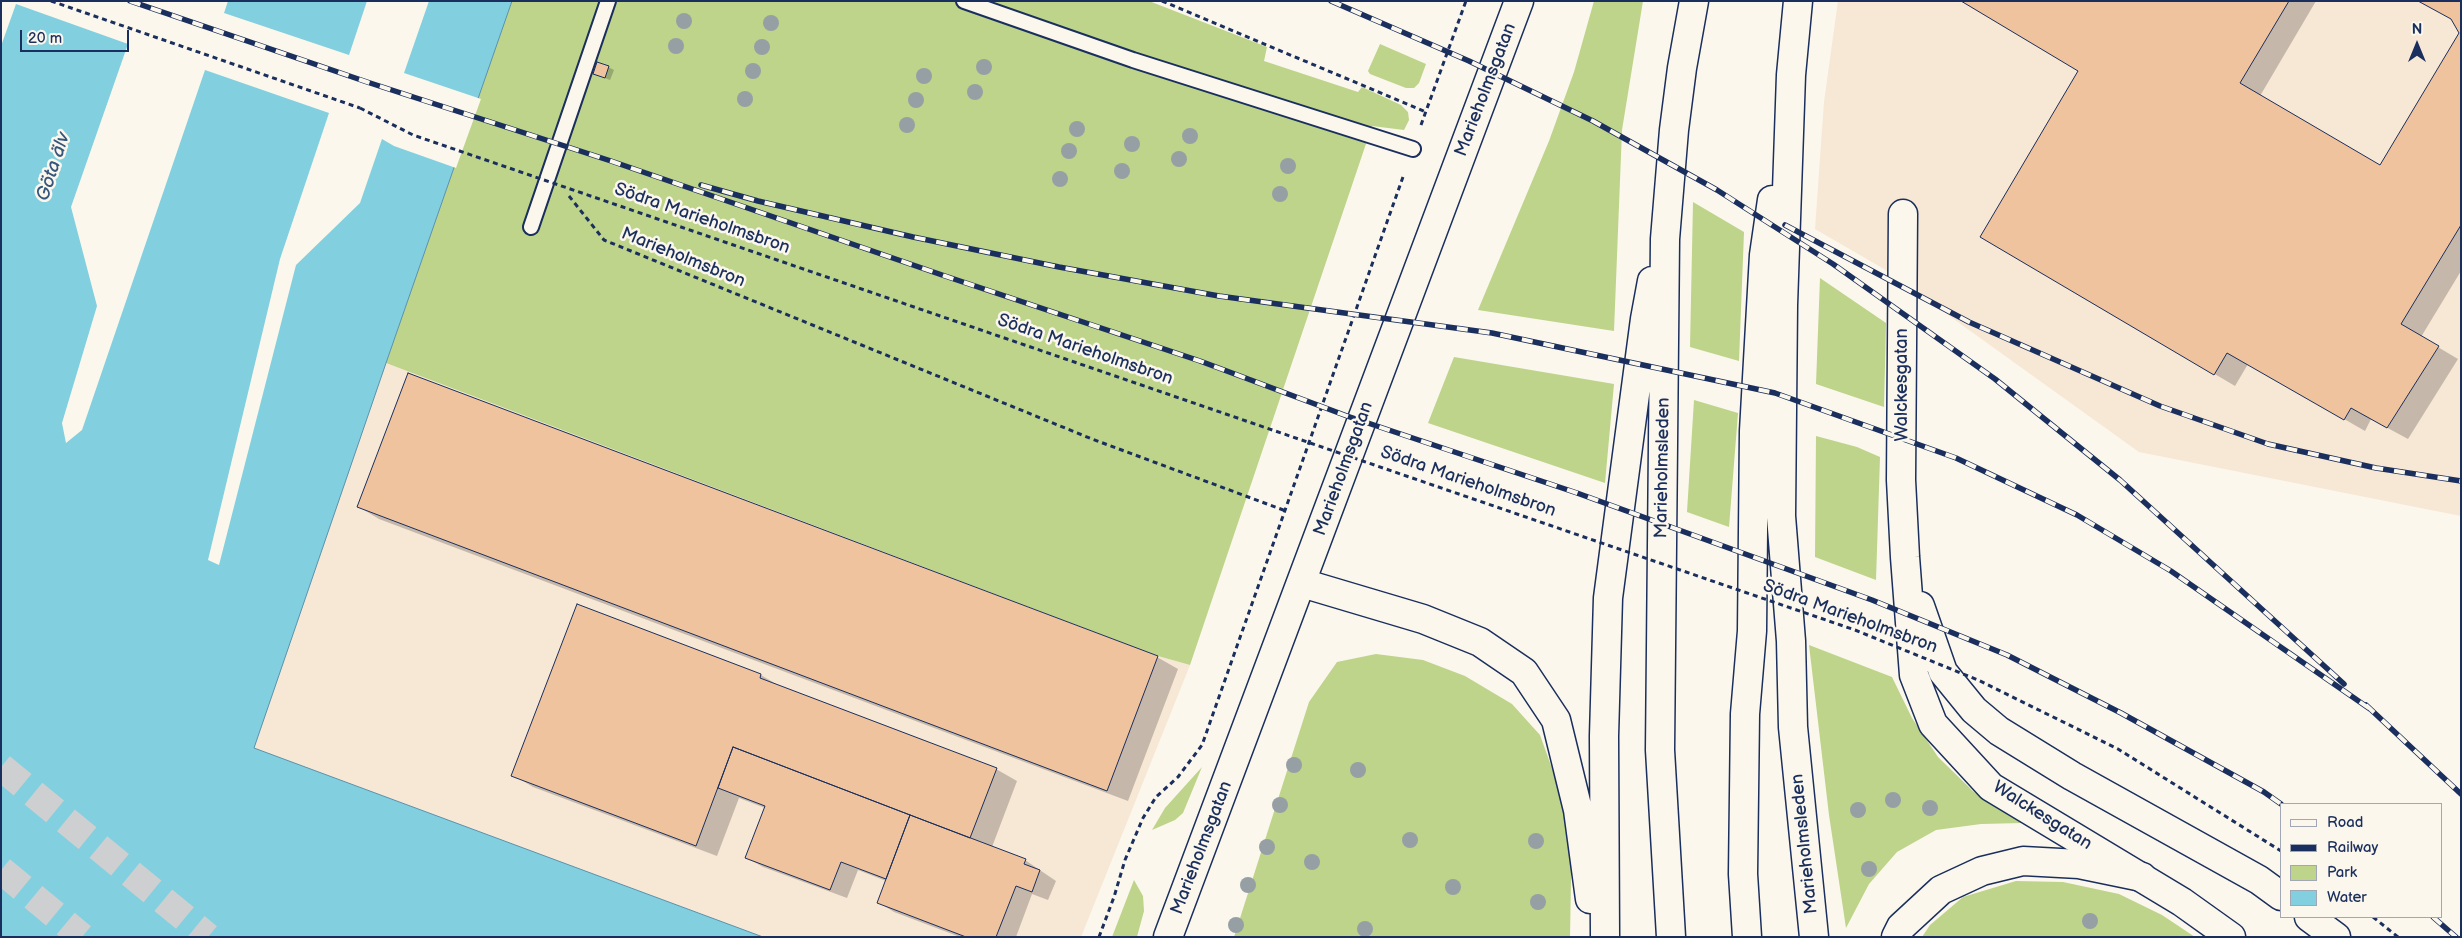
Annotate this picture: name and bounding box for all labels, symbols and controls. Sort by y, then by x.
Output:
scale bar [22,20,131,52]
street label: Marieholmsgatan [1451,20,1521,160]
north arrow [2392,20,2442,70]
text: N [2412,21,2422,38]
text: 20 m [28,29,62,48]
water label: Göta älv [32,130,76,204]
street label: Södra Marieholmsbron [611,179,793,259]
street label: Marieholmsbron [618,223,748,293]
street label: Södra Marieholmsbron [994,310,1176,390]
street label: Walckesgatan [1891,328,1913,442]
street label: Marieholmsleden [1651,397,1675,539]
street label: Marieholmsgatan [1310,399,1378,539]
street label: Södra Marieholmsbron [1377,442,1559,522]
street label: Södra Marieholmsbron [1760,575,1940,659]
street label: Marieholmsleden [1787,773,1823,915]
street label: Walckesgatan [1988,777,2096,855]
street label: Marieholmsgatan [1167,778,1237,918]
legend [2280,803,2442,918]
text: Road [2327,813,2363,832]
text: Railway [2327,838,2378,857]
text: Park [2327,863,2357,882]
text: Water [2327,888,2367,907]

